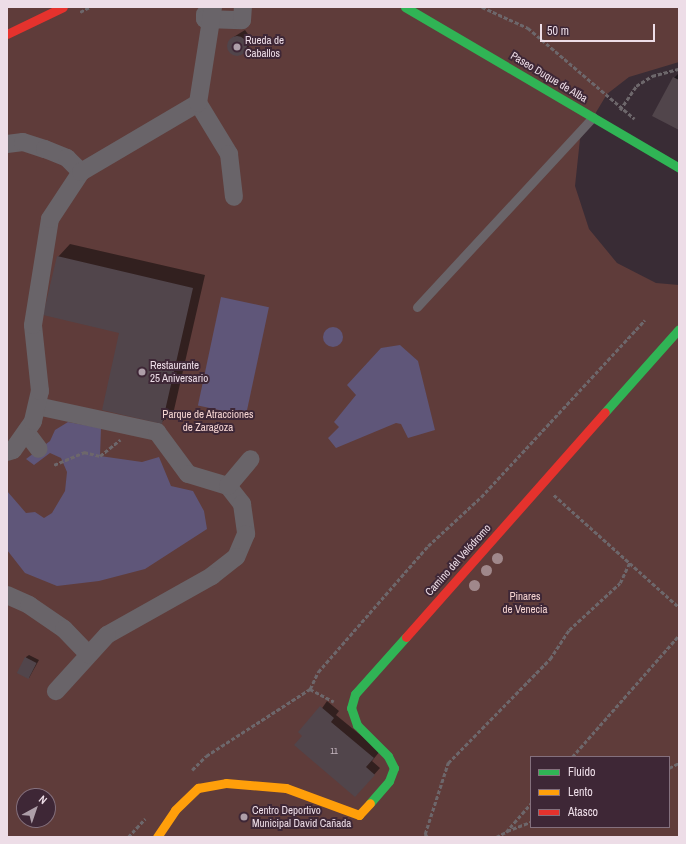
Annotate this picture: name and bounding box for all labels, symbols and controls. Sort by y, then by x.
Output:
scale bar [542,16,657,42]
text: 50 m [547,23,569,39]
place label: Rueda de Caballos [245,34,284,60]
marker: Rueda de Caballos [232,42,242,52]
street label: Paseo Duque de Alba [508,49,590,105]
place label: Restaurante 25 Aniversario [150,359,209,385]
marker: Restaurante 25 Aniversario [137,367,147,377]
park label: Parque de Atracciones de Zaragoza [162,408,254,434]
street label: Camino del Velódromo [422,521,494,599]
park label: Pinares de Venecia [502,590,548,616]
house number: 11 [330,746,338,756]
legend [530,756,670,828]
text: Fluido [568,764,595,780]
text: Lento [568,784,593,800]
north arrow [16,788,56,828]
text: N [36,792,50,807]
place label: Centro Deportivo Municipal David Cañada [252,804,351,830]
text: Atasco [568,804,598,820]
marker: Centro Deportivo Municipal David Cañada [239,812,249,822]

